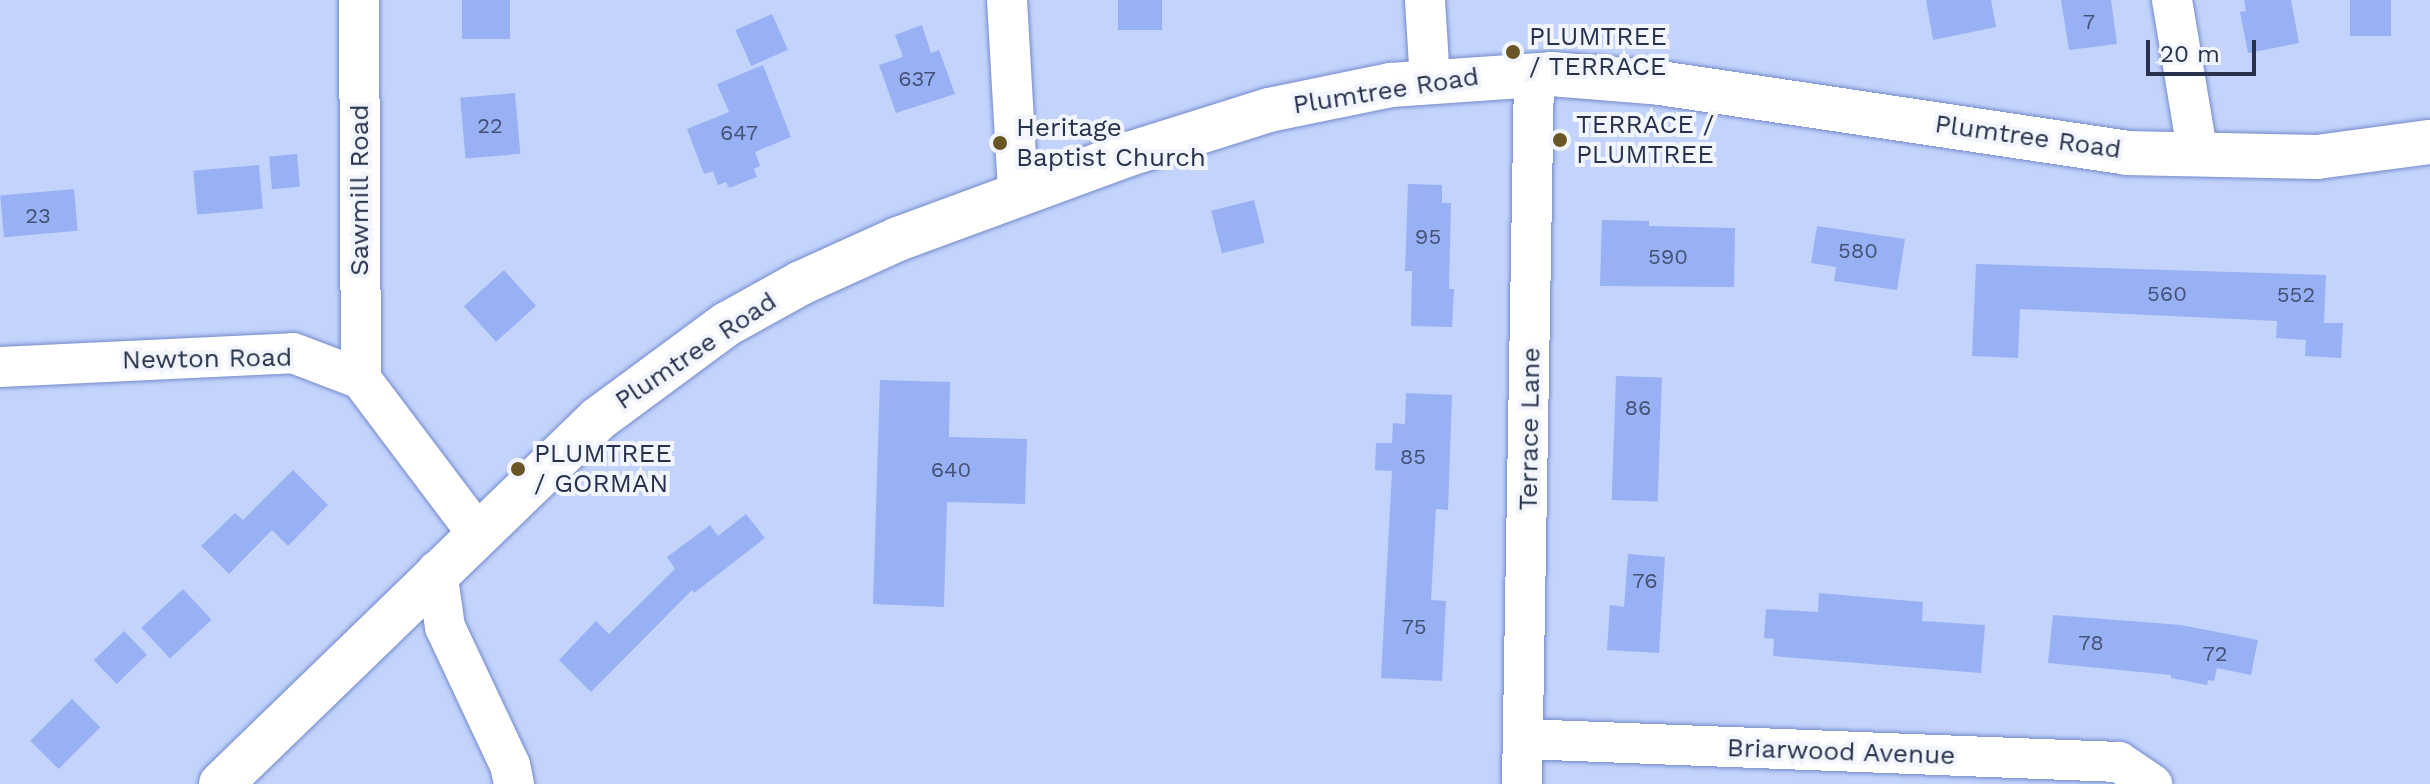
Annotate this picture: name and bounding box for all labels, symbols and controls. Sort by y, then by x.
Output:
house number: 7 [2083,9,2095,35]
place label: PLUMTREE / TERRACE [1529,21,1667,82]
scale bar [2150,24,2260,74]
text: 20 m [2160,40,2220,68]
marker: PLUMTREE / TERRACE [1504,43,1522,61]
street label: Plumtree Road [1291,61,1481,121]
house number: 637 [898,66,936,92]
street label: Sawmill Road [344,104,376,276]
street label: Plumtree Road [1933,108,2123,166]
place label: TERRACE / PLUMTREE [1576,109,1714,170]
place label: Heritage Baptist Church [1016,112,1206,174]
house number: 22 [477,113,503,139]
house number: 647 [720,120,758,146]
marker: TERRACE / PLUMTREE [1551,131,1569,149]
marker: Heritage Baptist Church [991,134,1009,152]
house number: 23 [25,203,51,229]
house number: 95 [1415,224,1441,250]
house number: 580 [1838,238,1878,264]
house number: 590 [1648,244,1688,270]
house number: 560 [2147,281,2187,307]
house number: 552 [2277,282,2315,308]
street label: Plumtree Road [609,286,783,416]
street label: Newton Road [122,342,292,376]
street label: Terrace Lane [1513,347,1547,511]
house number: 86 [1625,395,1651,421]
place label: PLUMTREE / GORMAN [534,438,672,500]
house number: 85 [1400,444,1426,470]
house number: 640 [931,457,971,483]
marker: PLUMTREE / GORMAN [509,460,527,478]
house number: 76 [1632,568,1658,594]
house number: 75 [1401,614,1427,640]
house number: 78 [2078,630,2104,656]
house number: 72 [2202,641,2228,667]
street label: Briarwood Avenue [1726,732,1956,772]

